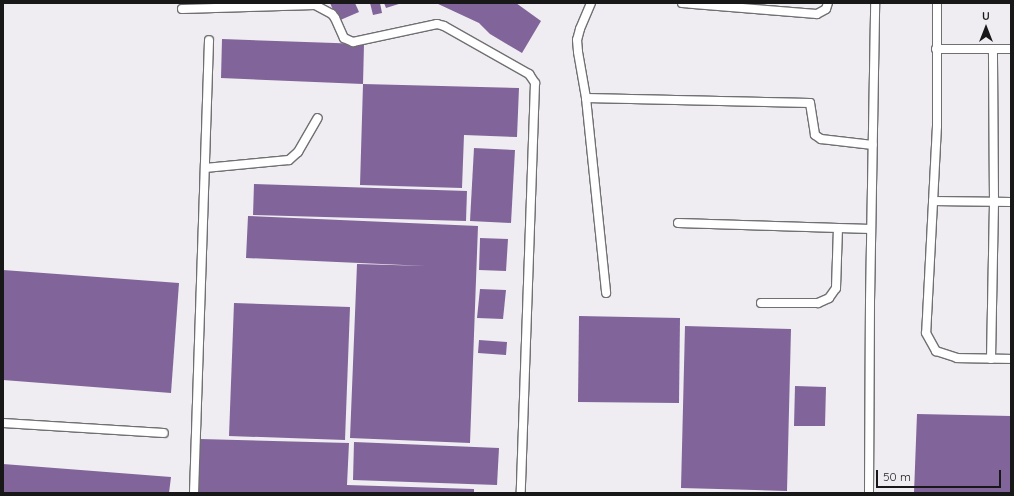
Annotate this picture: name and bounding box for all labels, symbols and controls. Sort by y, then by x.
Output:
north arrow [966,8,1006,48]
text: U [982,9,990,23]
scale bar [878,462,1003,488]
text: 50 m [883,469,911,484]

